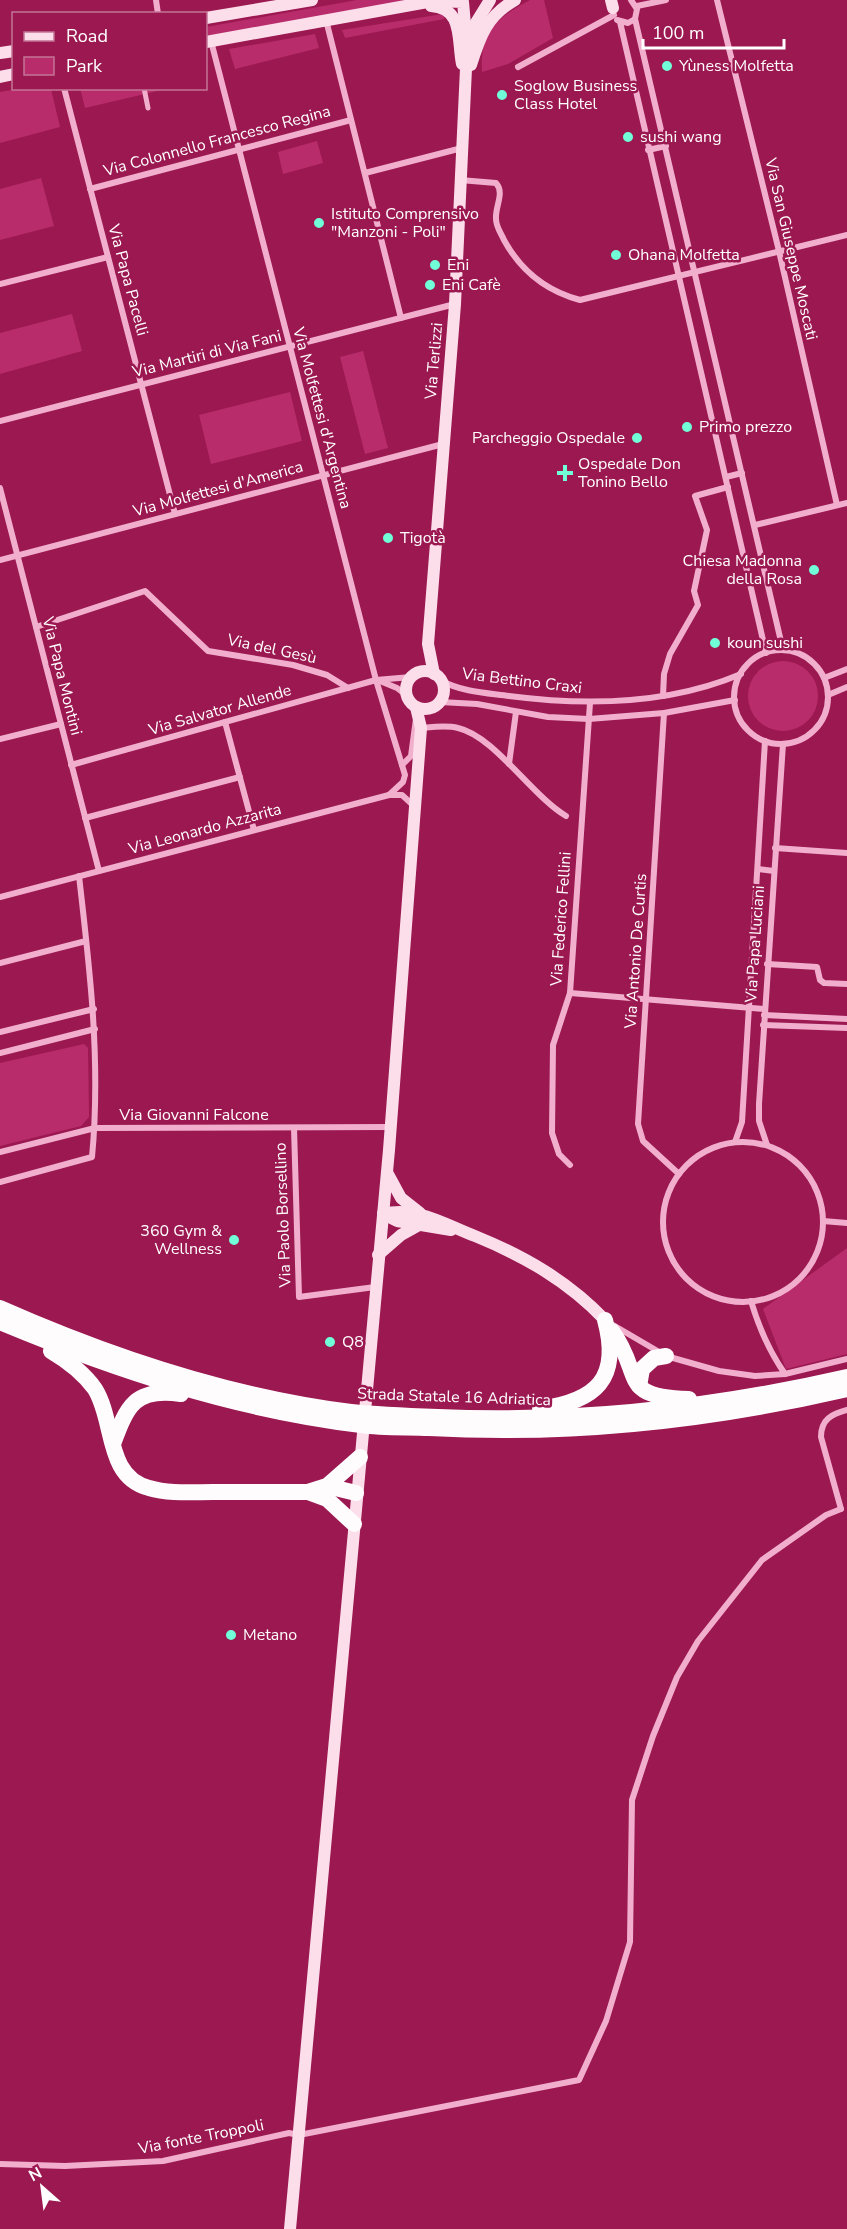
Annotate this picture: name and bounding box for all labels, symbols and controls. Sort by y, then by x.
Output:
legend [12,12,207,90]
scale bar [643,12,784,50]
text: 100 m [652,21,704,45]
text: Road [66,24,108,48]
text: Park [66,54,103,78]
place label: Yùness Molfetta [678,55,794,77]
marker: Yùness Molfetta [660,59,674,73]
place label: Soglow Business Class Hotel [514,75,637,115]
marker: Soglow Business Class Hotel [495,88,509,102]
street label: Via Colonnello Francesco Regina [100,100,333,182]
place label: sushi wang [640,126,722,148]
marker: sushi wang [621,130,635,144]
street label: Via San Giuseppe Moscati [759,155,823,342]
place label: Istituto Comprensivo "Manzoni - Poli" [331,203,479,243]
marker: Istituto Comprensivo "Manzoni - Poli" [312,216,326,230]
street label: Via Papa Pacelli [102,221,153,338]
place label: Ohana Molfetta [628,244,740,266]
marker: Ohana Molfetta [609,248,623,262]
place label: Eni [447,254,469,276]
marker: Eni [428,258,442,272]
place label: Eni Cafè [442,274,501,296]
marker: Eni Cafè [423,278,437,292]
street label: Via Terlizzi [420,322,448,401]
street label: Via Molfettesi d'Argentina [287,324,357,511]
street label: Via Martiri di Via Fani [129,325,284,383]
place label: Primo prezzo [699,416,792,438]
marker: Primo prezzo [680,420,694,434]
place label: Parcheggio Ospedale [472,427,625,449]
marker: Parcheggio Ospedale [630,431,644,445]
place label: Ospedale Don Tonino Bello [578,453,681,493]
street label: Via Molfettesi d'America [130,456,305,523]
marker: Ospedale Don Tonino Bello [556,464,574,482]
place label: Tigotà [400,527,446,549]
marker: Tigotà [381,531,395,545]
place label: Chiesa Madonna della Rosa [683,550,802,590]
marker: Chiesa Madonna della Rosa [807,563,821,577]
street label: Via Papa Montini [36,614,87,737]
street label: Via del Gesù [224,629,319,669]
place label: koun sushi [727,632,803,654]
marker: koun sushi [708,636,722,650]
street label: Via Bettino Craxi [460,663,583,699]
street label: Via Salvator Allende [145,679,294,741]
street label: Via Leonardo Azzarita [125,798,284,860]
street label: Via Federico Fellini [545,851,577,988]
street label: Via Antonio De Curtis [620,873,652,1030]
street label: Via Papa Luciani [740,885,770,1004]
street label: Via Giovanni Falcone [118,1104,269,1126]
street label: Via Paolo Borsellino [269,1142,297,1289]
place label: 360 Gym & Wellness [140,1220,222,1260]
marker: 360 Gym & Wellness [227,1233,241,1247]
place label: Q8 [342,1331,364,1353]
marker: Q8 [323,1335,337,1349]
street label: Strada Statale 16 Adriatica [357,1383,551,1411]
place label: Metano [243,1624,297,1646]
marker: Metano [224,1628,238,1642]
street label: Via fonte Troppoli [135,2114,266,2160]
north arrow [12,2157,72,2217]
text: N [25,2162,46,2187]

